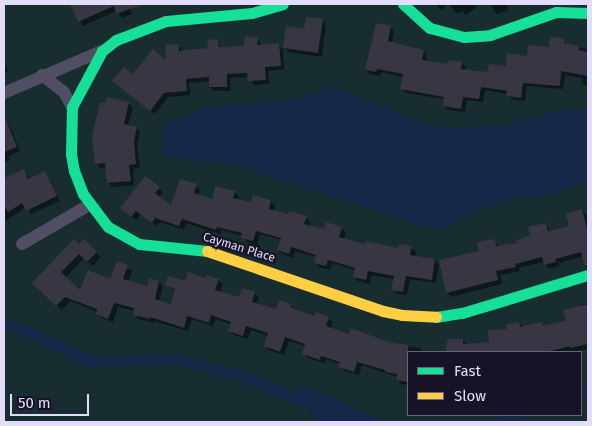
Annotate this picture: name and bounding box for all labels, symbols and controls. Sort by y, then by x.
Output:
street label: Cayman Place [201,230,277,266]
legend [407,351,582,416]
text: Fast [454,362,481,380]
scale bar [12,384,91,416]
text: Slow [454,387,486,405]
text: 50 m [18,394,51,412]

